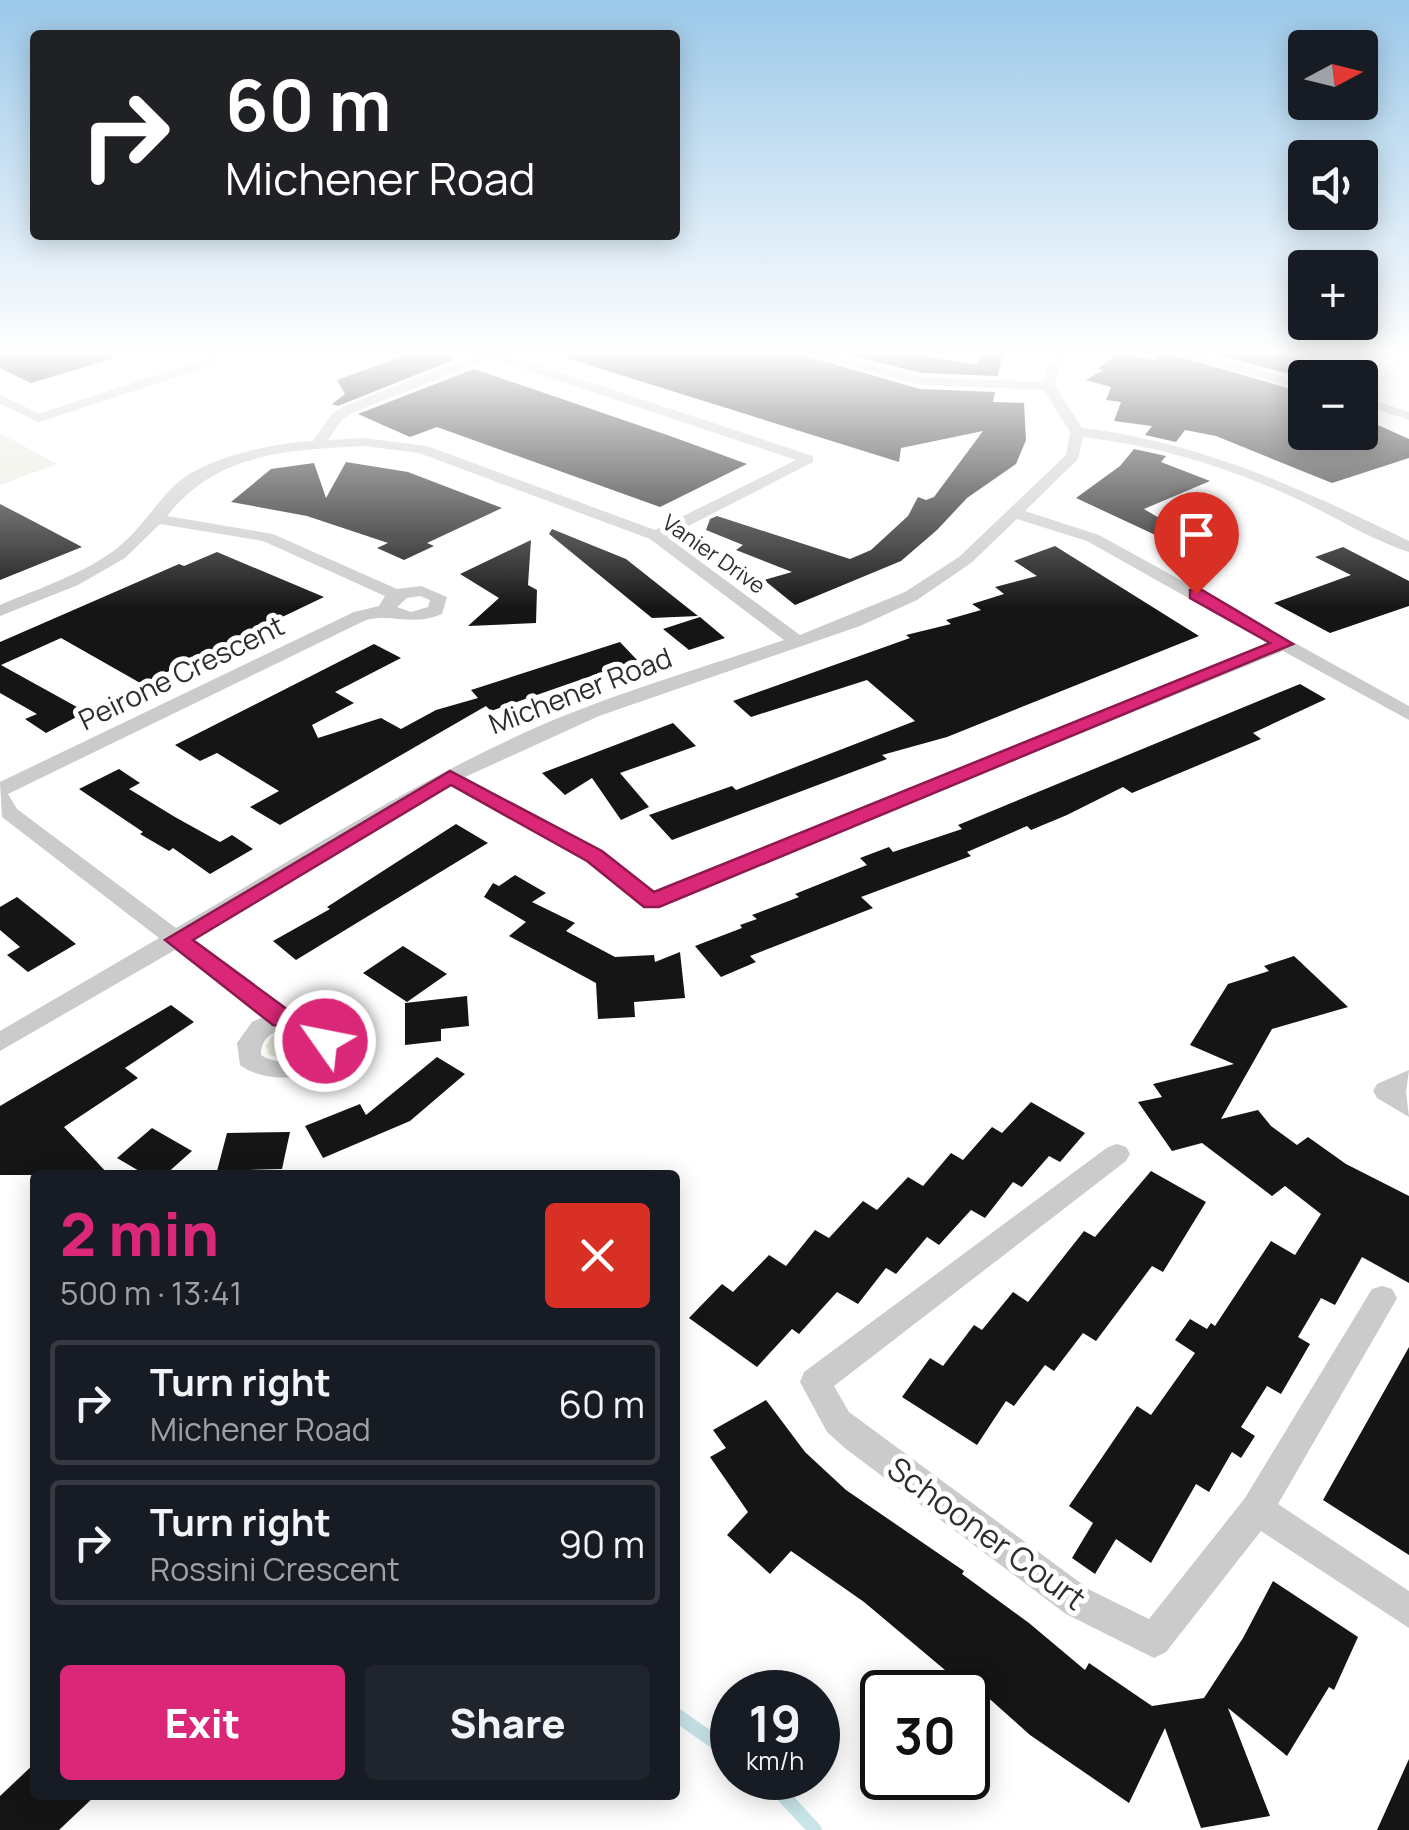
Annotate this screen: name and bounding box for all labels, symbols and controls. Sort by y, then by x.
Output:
north arrow [1288,30,1378,120]
map controls [1288,30,1378,450]
text: 60 m [225,56,392,152]
icon: right [60,70,190,200]
button: sound [1288,140,1378,230]
text: Michener Road [225,147,535,209]
button: + [1288,250,1378,340]
button: − [1288,360,1378,450]
pin [1154,492,1239,595]
street label: Vanier Drive [657,507,772,601]
icon: arrive [1169,507,1224,562]
street label: Peirone Crescent [72,606,290,738]
street label: Michener Road [483,638,677,742]
position arrow [273,989,377,1093]
text: 2 min [60,1192,219,1274]
button: close [545,1203,650,1308]
text: 500 m · 13:41 [60,1271,242,1315]
text: Turn right [150,1355,331,1407]
icon: right [65,1375,120,1430]
text: 60 m [558,1377,645,1429]
text: Michener Road [150,1407,371,1451]
street label: Schooner Court [879,1446,1095,1620]
text: Turn right [150,1495,331,1547]
icon: right [65,1515,120,1570]
text: 90 m [558,1517,645,1569]
text: Rossini Crescent [150,1547,400,1591]
button: Exit [60,1665,345,1780]
button: Share [365,1665,650,1780]
speed limit sign: 30 [860,1670,990,1800]
text: 19 [749,1689,801,1757]
text: km/h [746,1743,804,1778]

